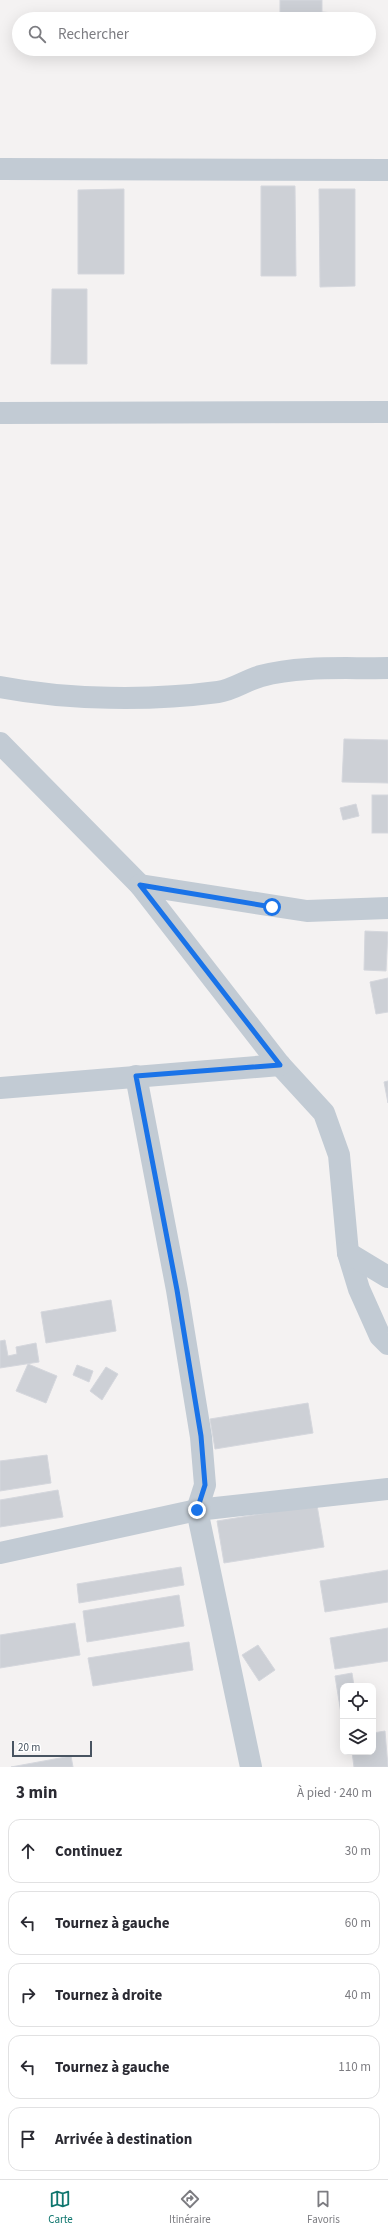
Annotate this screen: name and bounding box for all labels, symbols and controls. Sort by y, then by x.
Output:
search box [12,12,376,56]
icon: search [26,23,48,45]
text: Rechercher [58,24,129,45]
route start [263,898,281,916]
route end [188,1501,206,1519]
map controls [340,1683,376,1755]
button: locate [340,1683,376,1719]
button: layers [340,1719,376,1755]
scale bar [12,1739,92,1758]
text: 20 m [18,1740,40,1755]
text: 3 min [16,1781,57,1805]
text: À pied · 240 m [297,1784,372,1802]
icon: ahead [17,1840,39,1862]
text: Continuez [55,1841,122,1862]
text: 30 m [345,1842,371,1860]
icon: left [17,1912,39,1934]
text: Tournez à gauche [55,1913,170,1934]
text: 60 m [345,1914,371,1932]
icon: right [17,1984,39,2006]
text: Tournez à droite [55,1985,162,2006]
text: 40 m [345,1986,371,2004]
icon: left [17,2056,39,2078]
text: Tournez à gauche [55,2057,170,2078]
text: 110 m [338,2058,371,2076]
icon: arrive [17,2128,39,2150]
text: Arrivée à destination [55,2129,192,2150]
tab: Carte [48,2188,73,2227]
tab: Itinéraire [169,2188,211,2227]
tab: Favoris [307,2188,340,2227]

